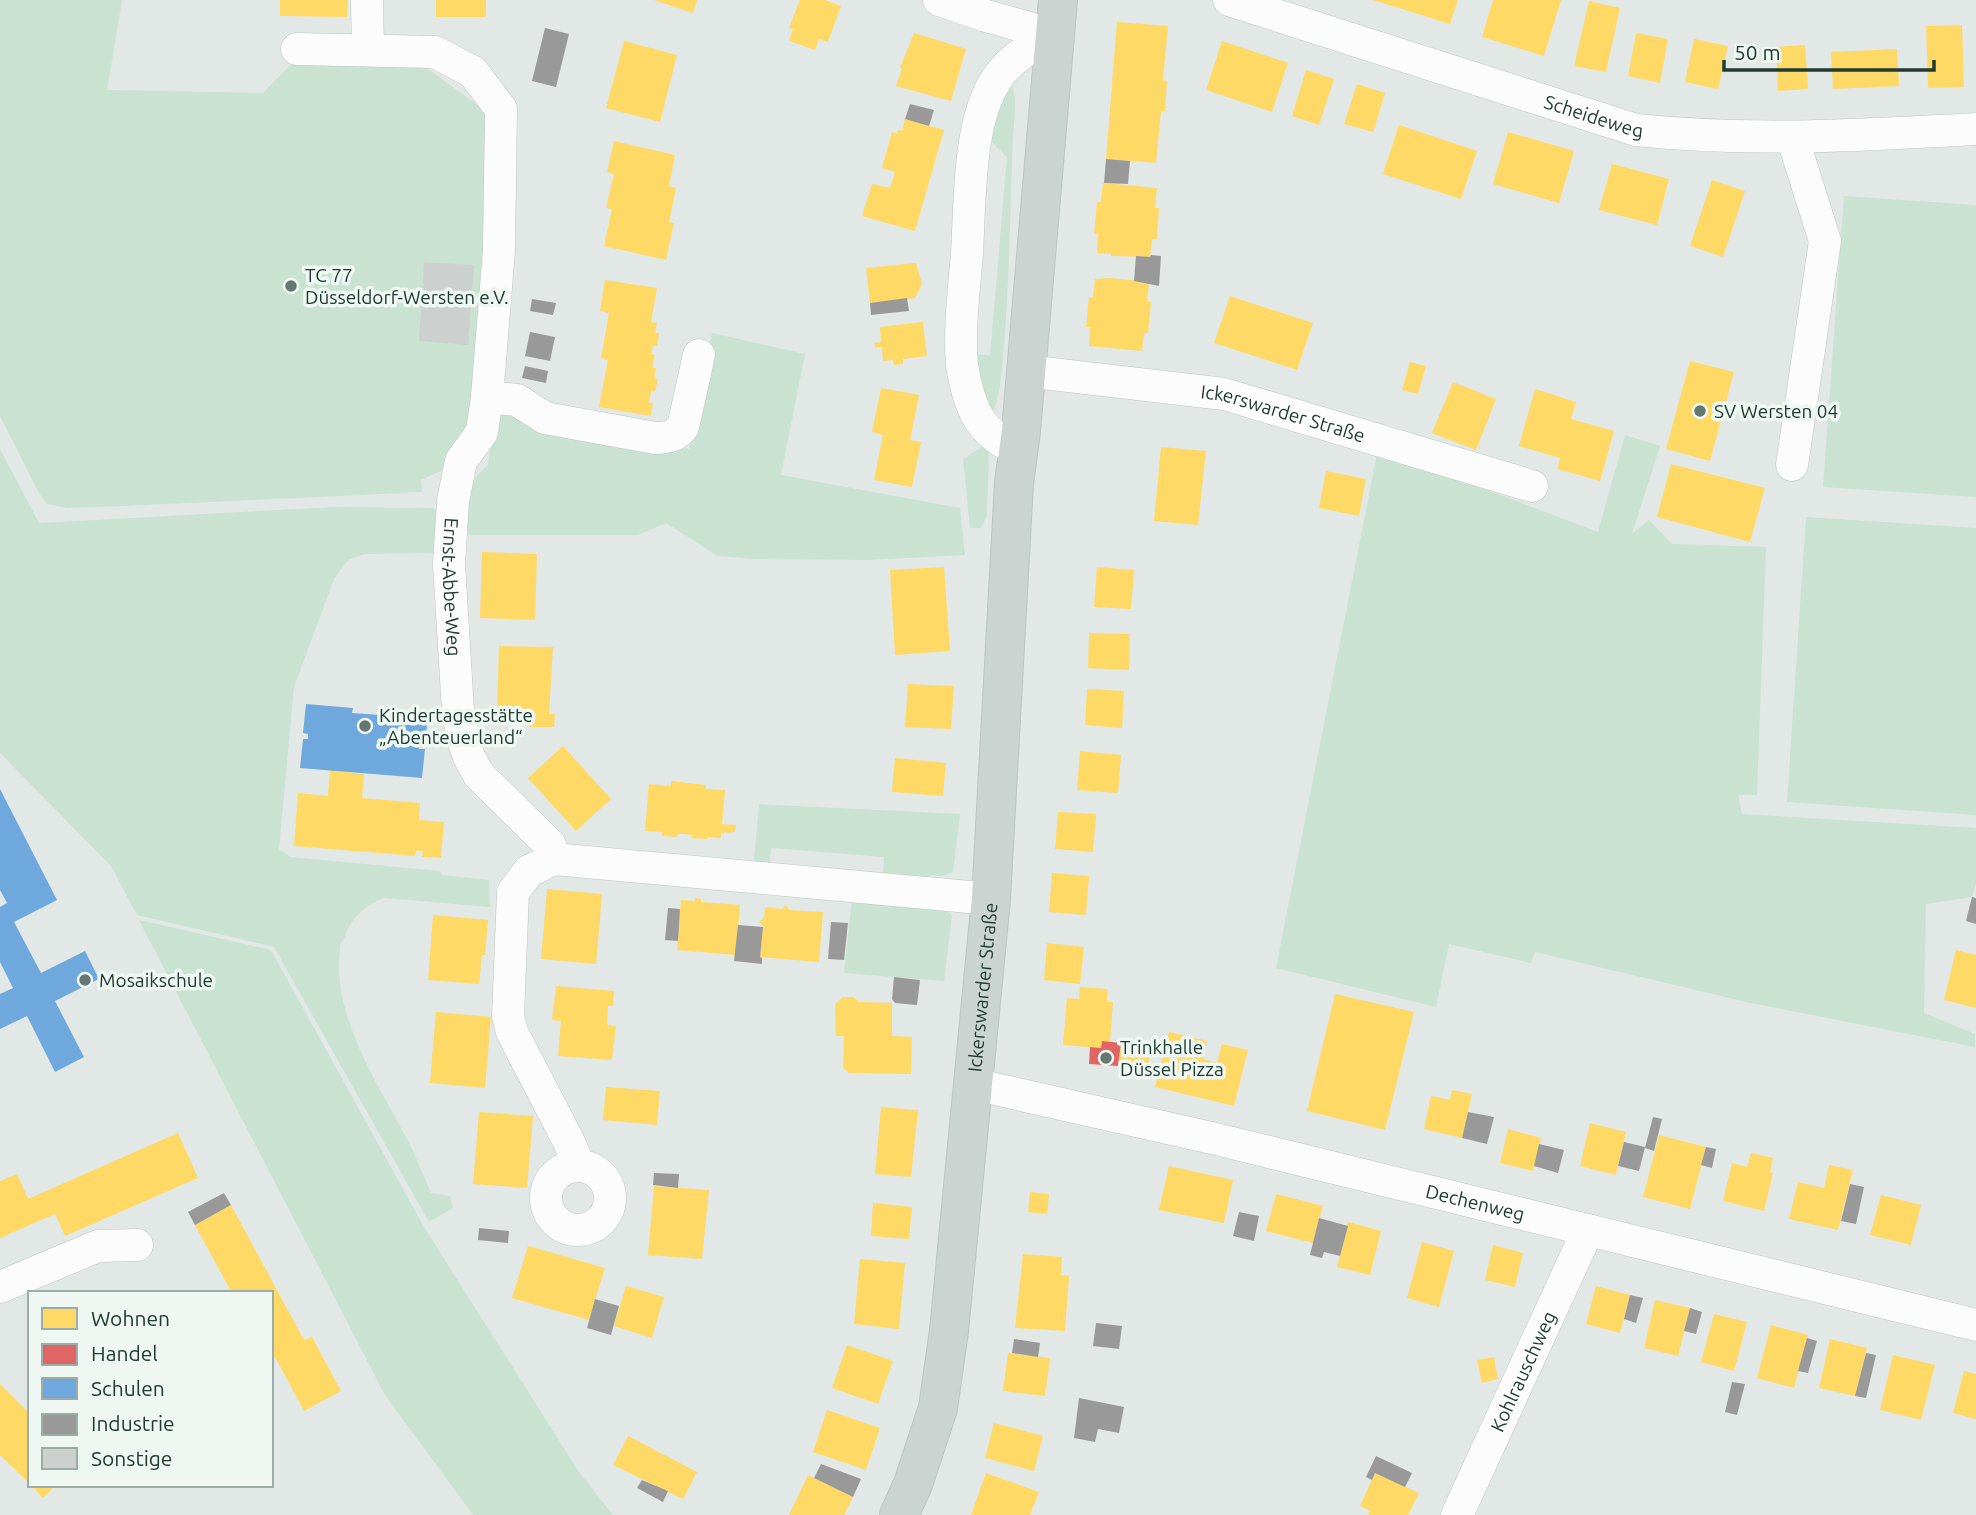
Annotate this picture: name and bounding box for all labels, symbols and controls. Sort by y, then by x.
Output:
scale bar [1724,28,1934,72]
text: 50 m [1734,40,1781,64]
street label: Scheideweg [1542,90,1644,142]
place label: TC 77 Düsseldorf-Wersten e.V. [305,264,509,308]
marker: TC 77 Düsseldorf-Wersten e.V. [283,278,299,294]
street label: Ickerswarder Straße [1199,380,1368,447]
place label: SV Wersten 04 [1714,400,1838,422]
marker: SV Wersten 04 [1692,403,1708,419]
street label: Ernst-Abbe-Weg [438,517,466,657]
place label: Kindertagesstätte „Abenteuerland“ [379,704,533,748]
marker: Kindertagesstätte „Abenteuerland“ [357,718,373,734]
street label: Ickerswarder Straße [963,902,1002,1073]
place label: Mosaikschule [99,969,213,991]
marker: Mosaikschule [77,972,93,988]
place label: Trinkhalle Düssel Pizza [1120,1036,1224,1080]
marker: Trinkhalle Düssel Pizza [1098,1050,1114,1066]
street label: Dechenweg [1423,1180,1527,1225]
legend [28,1291,273,1487]
text: Wohnen [91,1306,170,1330]
street label: Kohlrauschweg [1486,1308,1560,1435]
text: Handel [91,1341,158,1365]
text: Schulen [91,1376,165,1400]
text: Industrie [91,1411,175,1435]
text: Sonstige [91,1446,172,1470]

